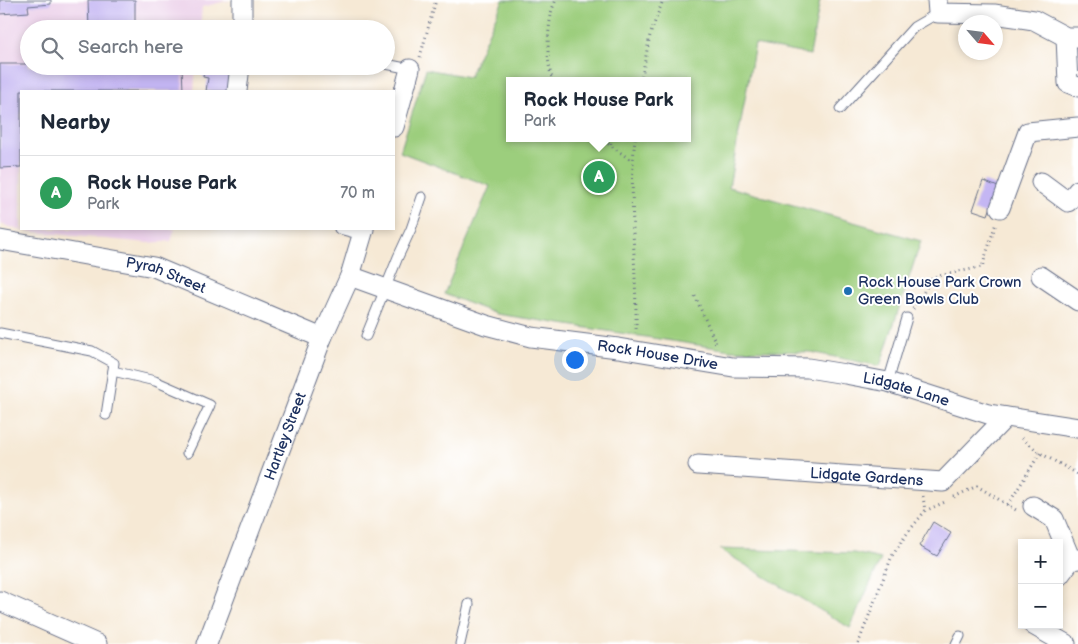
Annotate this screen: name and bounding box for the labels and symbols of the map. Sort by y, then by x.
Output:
north arrow [958,15,1003,60]
pin: A [583,158,615,196]
street label: Pyrah Street [125,253,209,298]
place label: Rock House Park Crown Green Bowls Club [858,273,1022,309]
marker: Rock House Park Crown Green Bowls Club [842,285,854,297]
street label: Rock House Drive [596,336,719,374]
your location [562,347,588,373]
street label: Lidgate Lane [862,368,952,411]
street label: Hartley Street [260,389,310,483]
street label: Lidgate Gardens [809,463,924,490]

